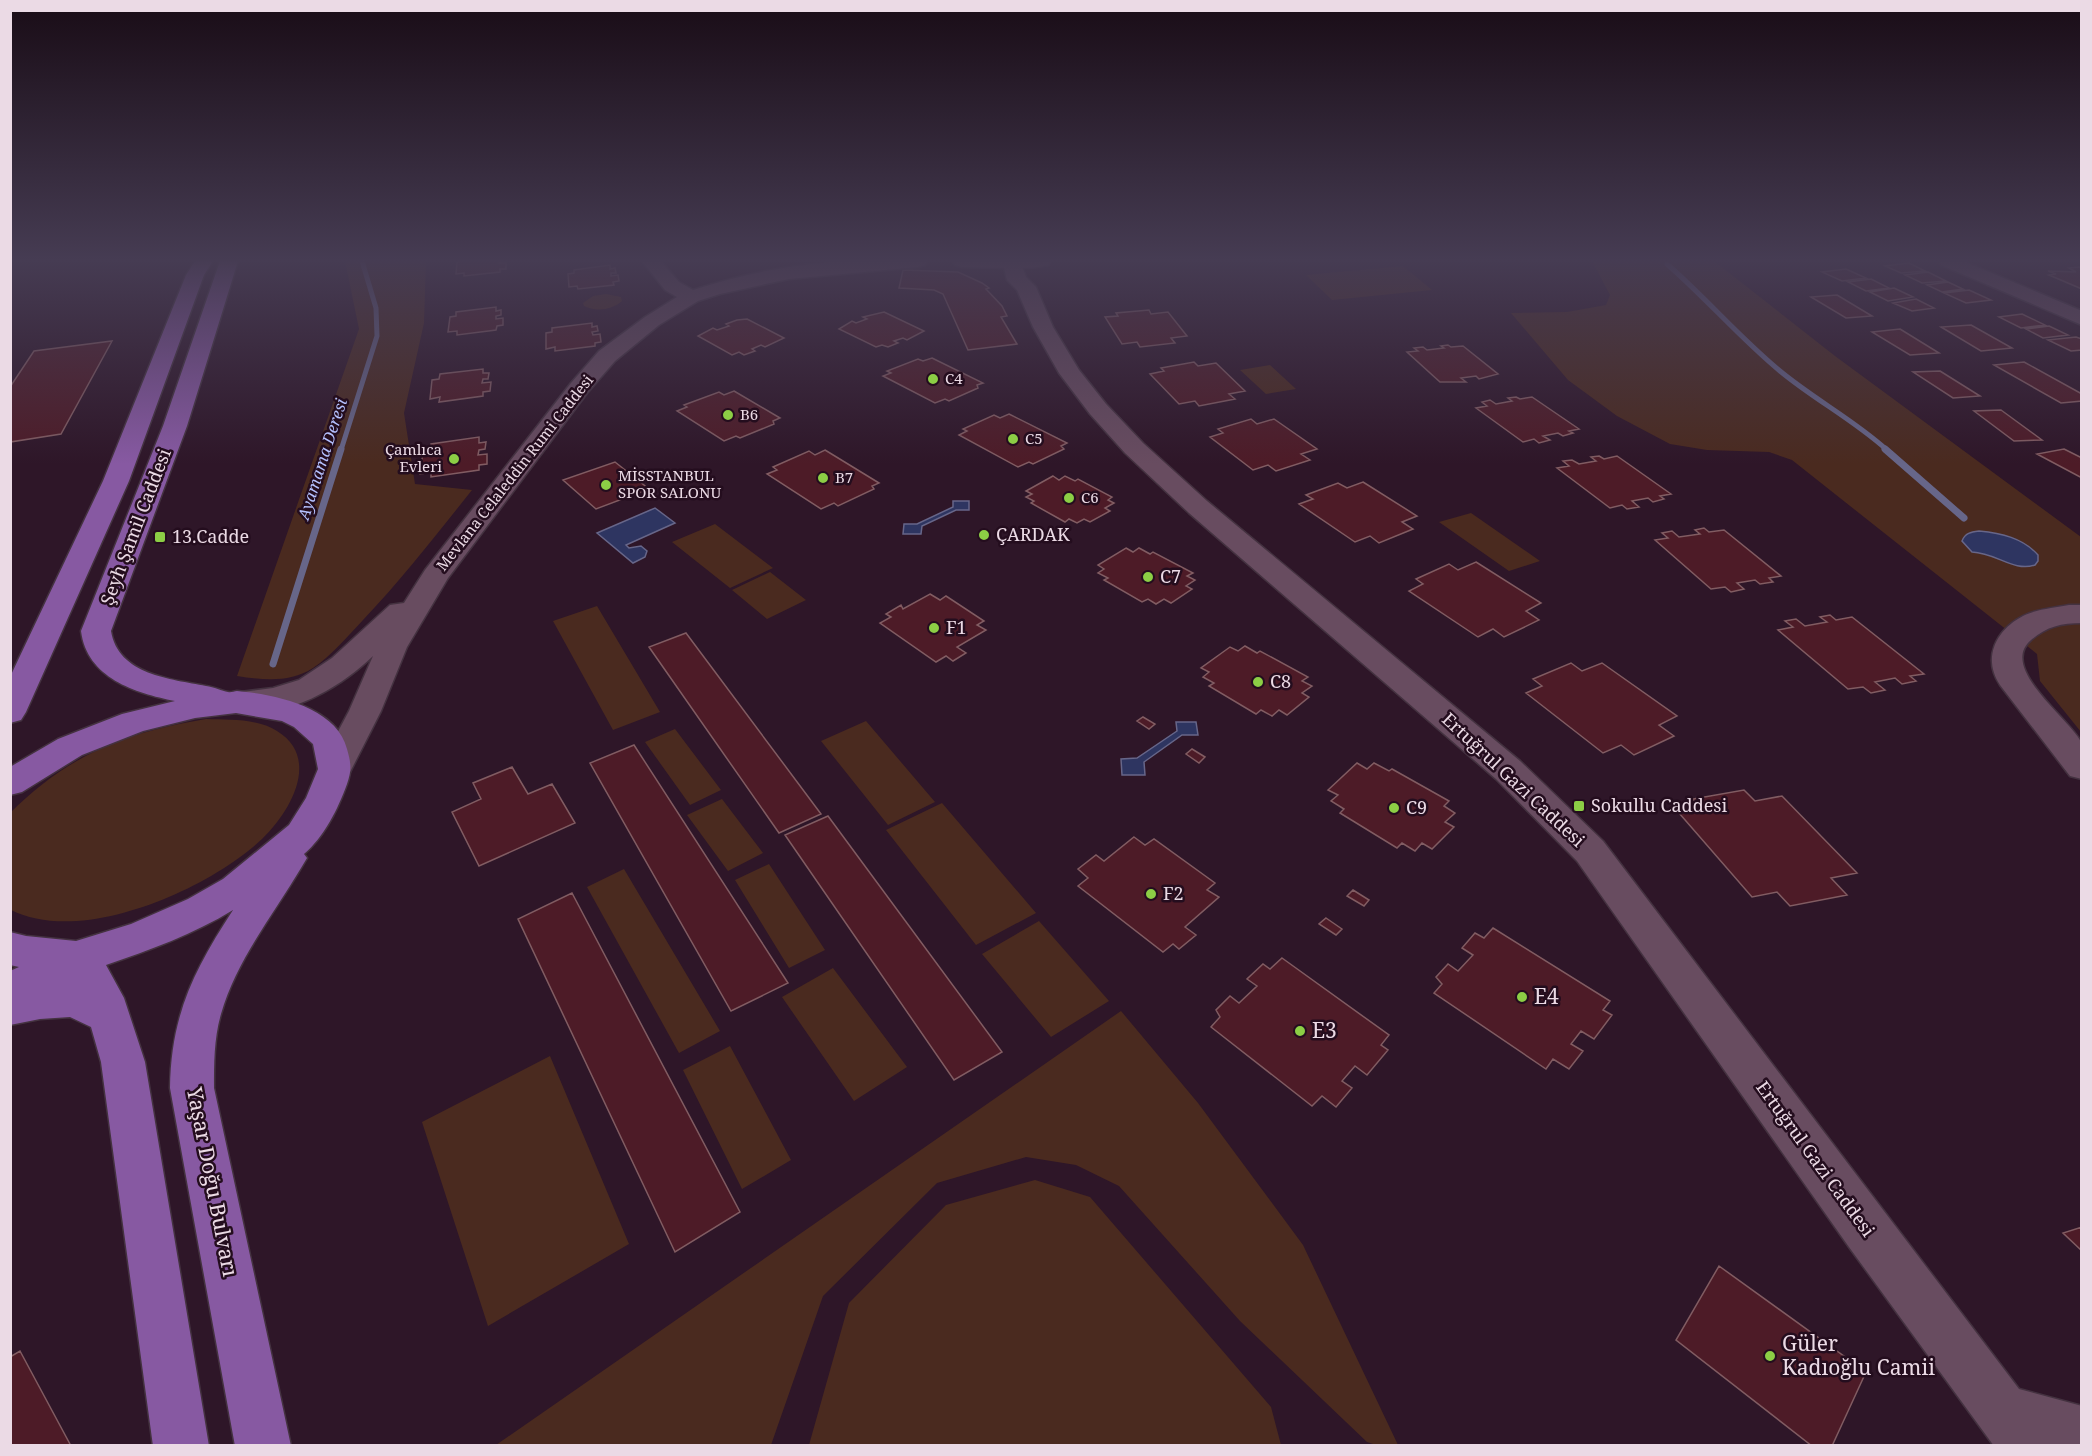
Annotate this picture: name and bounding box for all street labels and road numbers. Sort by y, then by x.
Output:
street label: Mevlana Celaleddin Rumi Caddesi [431,370,597,575]
street label: Şeyh Şamil Caddesi [94,445,176,608]
street label: Ertuğrul Gazi Caddesi [1437,707,1590,852]
street label: Ertuğrul Gazi Caddesi [1751,1076,1881,1241]
street label: Yaşar Doğu Bulvarı [181,1084,245,1279]

